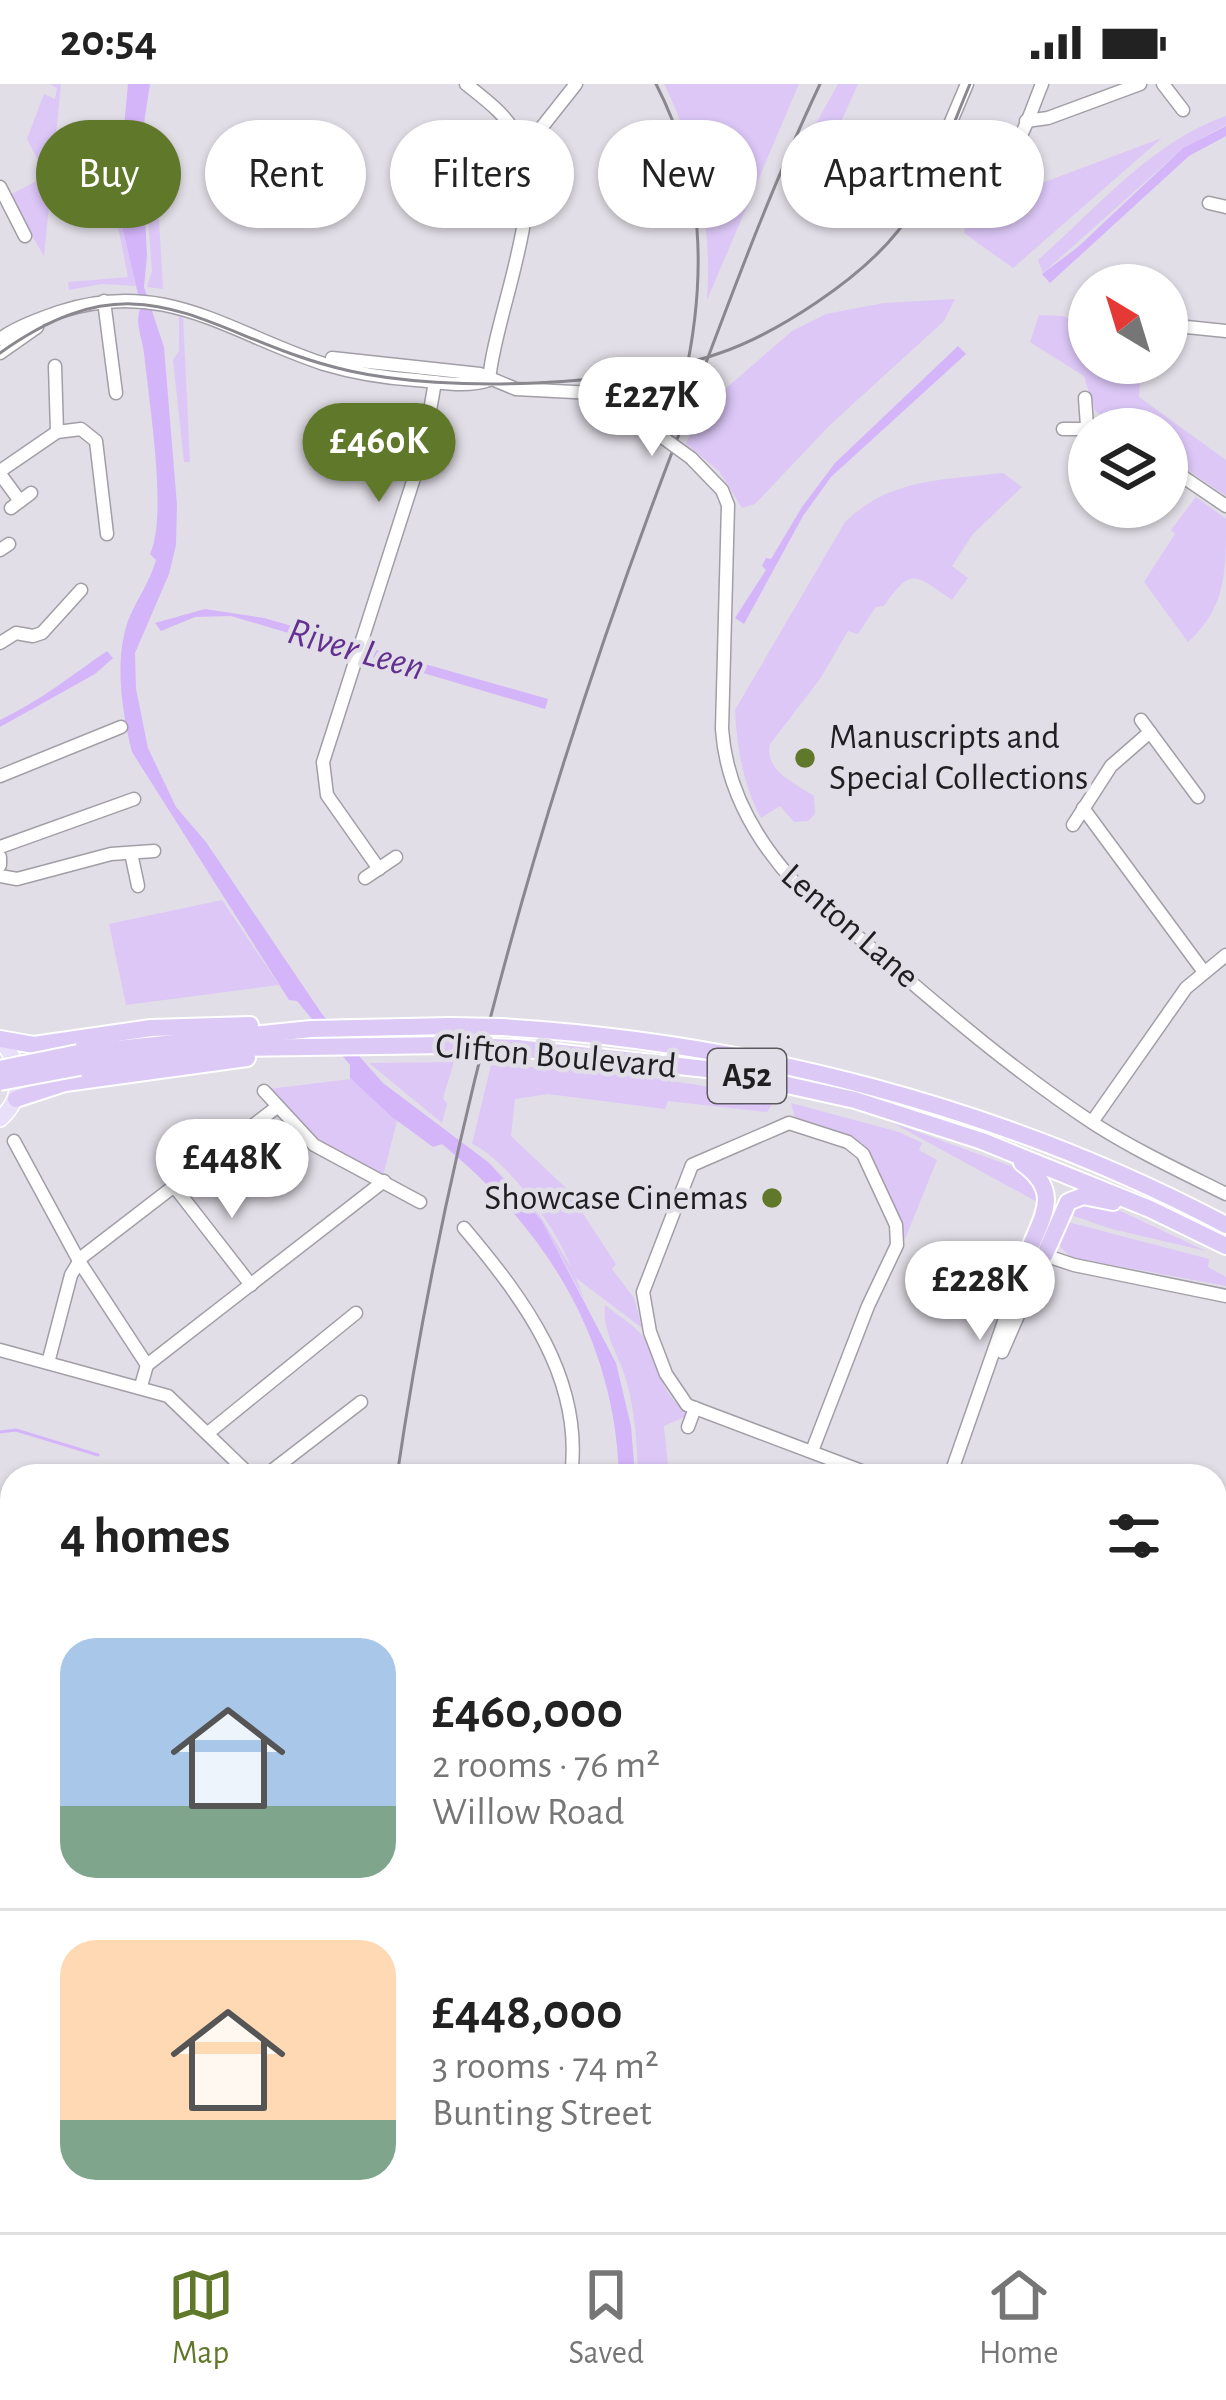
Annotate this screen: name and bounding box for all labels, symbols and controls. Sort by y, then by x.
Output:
text: 20:54 [60,19,157,64]
chip: Buy [36,120,181,228]
chip: Rent [205,120,366,228]
chip: Filters [390,120,574,228]
chip: New [598,120,757,228]
chip: Apartment [781,120,1044,228]
north arrow [1068,264,1188,384]
map controls [1068,264,1188,528]
pin: £227K [568,357,736,459]
text: £227K [605,376,699,415]
pin: £460K [295,403,463,505]
button: layers [1068,408,1188,528]
text: £460K [330,422,428,461]
water label: River Leen [283,612,429,688]
place label: Manuscripts and Special Collections [829,719,1088,796]
marker: Manuscripts and Special Collections [792,745,818,771]
street label: Lenton Lane [774,857,926,995]
street label: Clifton Boulevard [434,1028,678,1084]
road number: A52 [708,1049,786,1103]
pin: £448K [148,1119,316,1221]
text: £448K [183,1138,281,1177]
place label: Showcase Cinemas [484,1180,748,1216]
marker: Showcase Cinemas [759,1185,785,1211]
pin: £228K [896,1241,1064,1343]
text: £228K [932,1260,1028,1299]
icon: filters [1101,1503,1167,1569]
text: 4 homes [60,1511,230,1562]
icon: home [156,1686,300,1830]
text: £460,000 [432,1686,623,1737]
text: 2 rooms · 76 m² [432,1746,660,1785]
text: Willow Road [432,1793,624,1832]
text: £448,000 [432,1987,623,2038]
icon: home [156,1988,300,2132]
text: 3 rooms · 74 m² [432,2047,659,2086]
text: Bunting Street [432,2094,652,2133]
tab: Map [168,2262,234,2374]
tab: Saved [569,2262,644,2374]
tab: Home [979,2262,1058,2374]

